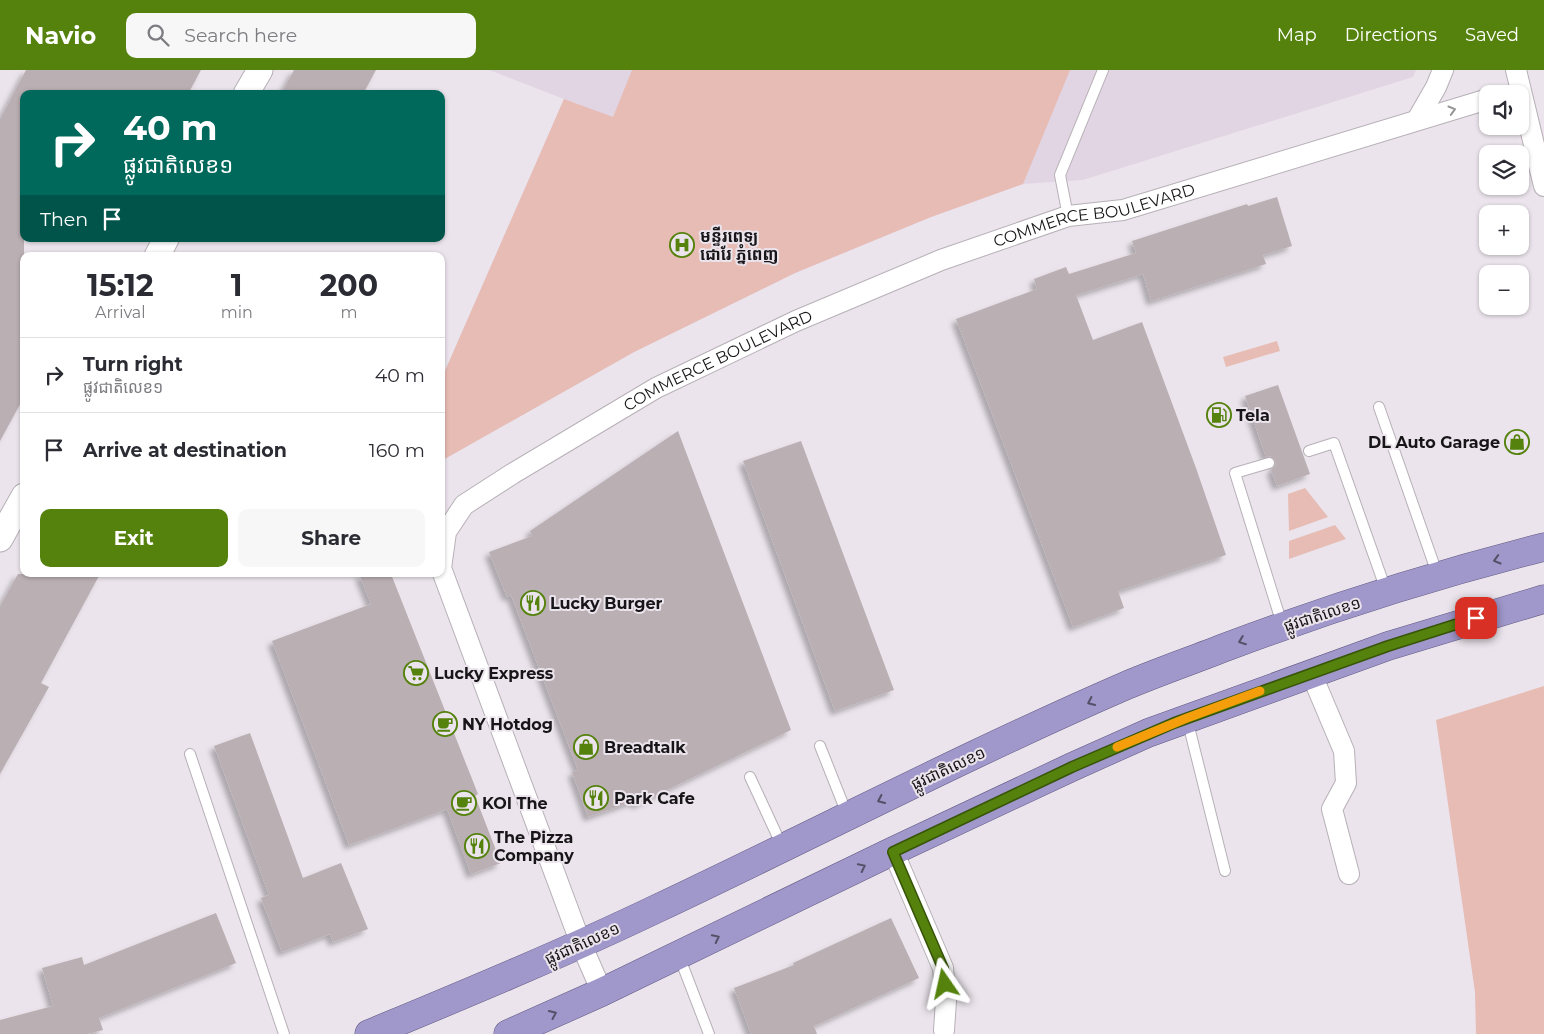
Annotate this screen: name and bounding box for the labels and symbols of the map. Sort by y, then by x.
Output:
one-way arrow [1448,105,1456,115]
street label: COMMERCE BOULEVARD [991,180,1197,251]
place label: មន្ទីរពេទ្យ ជោរែ ភ្នំពេញ [700,226,779,265]
hospital icon: មន្ទីរពេទ្យ ជោរែ ភ្នំពេញ [669,232,695,258]
street label: COMMERCE BOULEVARD [620,306,815,415]
fuel station icon: Tela [1206,402,1232,428]
place label: Tela [1236,406,1270,425]
shop icon: DL Auto Garage [1504,429,1530,455]
place label: DL Auto Garage [1368,433,1500,452]
one-way arrow [1492,554,1501,565]
restaurant icon: Lucky Burger [520,590,546,616]
street label: ផ្លូវជាតិលេខ១ [1281,593,1365,640]
place label: Lucky Burger [550,594,662,613]
pin [1455,597,1497,639]
one-way arrow [1238,635,1247,645]
supermarket icon: Lucky Express [403,660,429,686]
place label: Lucky Express [434,664,554,683]
one-way arrow [1087,695,1096,706]
cafe icon: NY Hotdog [432,711,458,737]
place label: NY Hotdog [462,715,553,734]
shop icon: Breadtalk [573,734,599,760]
place label: Breadtalk [604,738,686,757]
street label: ផ្លូវជាតិលេខ១ [908,743,991,798]
restaurant icon: Park Cafe [583,785,609,811]
place label: Park Cafe [614,789,695,808]
cafe icon: KOI The [451,790,477,816]
one-way arrow [877,793,886,804]
place label: KOI The [482,794,548,813]
place label: The Pizza Company [494,828,574,865]
restaurant icon: The Pizza Company [464,833,490,859]
one-way arrow [857,863,866,873]
street label: ផ្លូវជាតិលេខ១ [542,918,625,973]
one-way arrow [711,934,720,944]
position arrow [918,957,970,1009]
one-way arrow [548,1010,557,1021]

